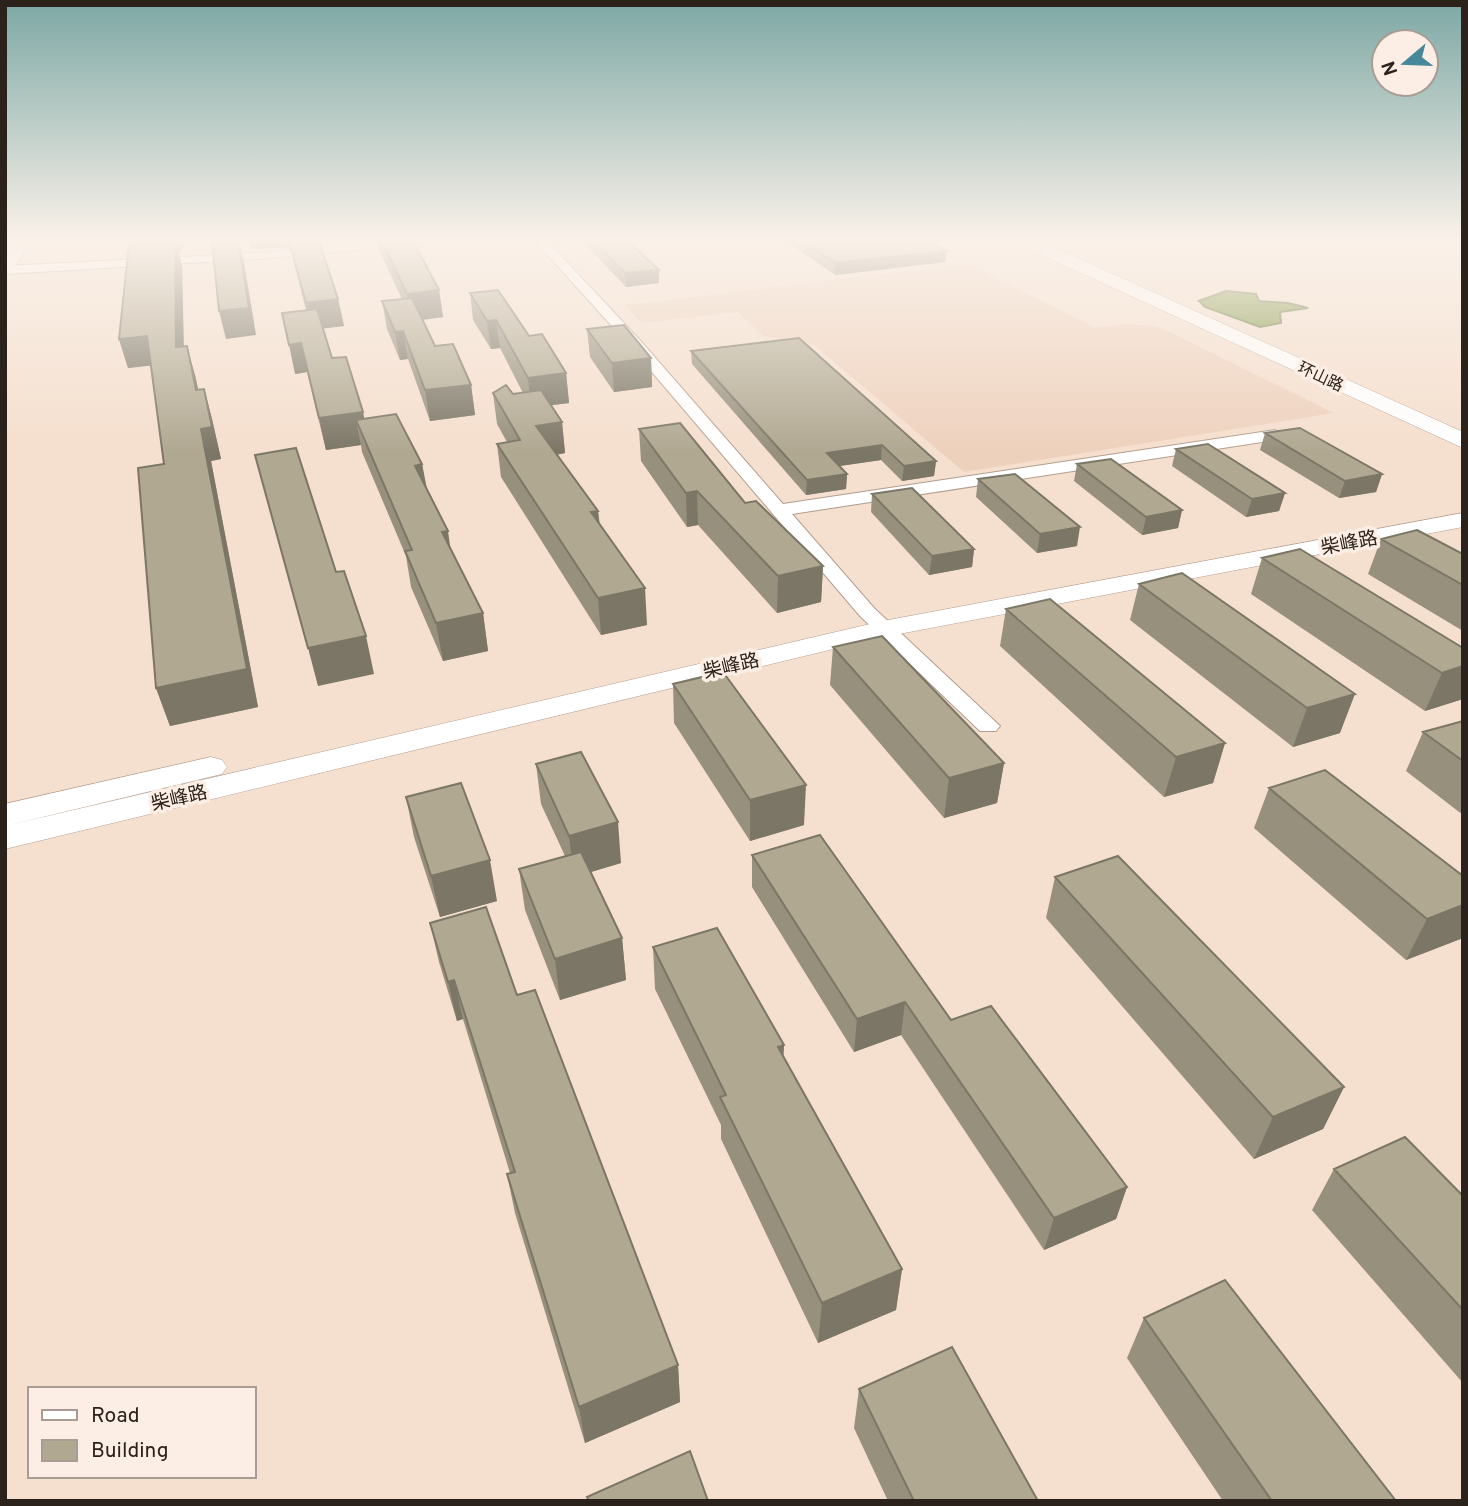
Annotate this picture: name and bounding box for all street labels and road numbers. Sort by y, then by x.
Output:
street label: 环山路 [1294,359,1346,397]
street label: 柴峰路 [1319,527,1380,561]
street label: 柴峰路 [701,649,762,685]
street label: 柴峰路 [149,781,210,817]

